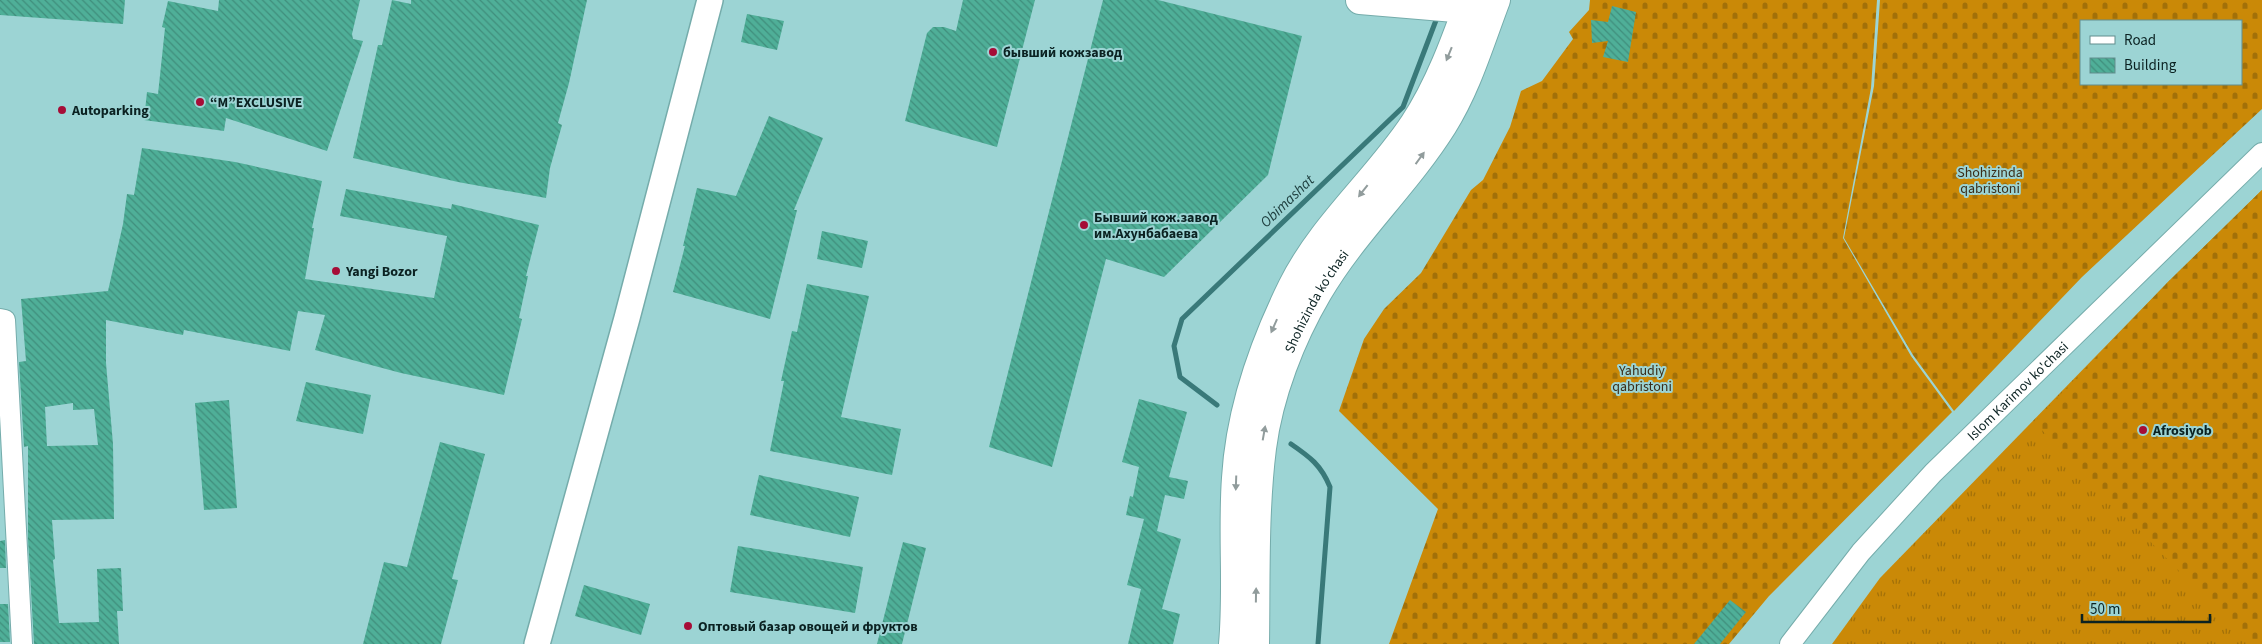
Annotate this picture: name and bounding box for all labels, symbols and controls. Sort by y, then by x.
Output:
legend [2080,20,2242,85]
text: Road [2124,30,2156,51]
place label: бывший кожзавод [1003,43,1123,63]
marker: бывший кожзавод [987,46,999,58]
one-way arrow [1445,47,1453,61]
text: Building [2124,55,2177,76]
place label: “M”EXCLUSIVE [210,93,302,113]
marker: “M”EXCLUSIVE [194,96,206,108]
place label: Autoparking [71,101,149,121]
marker: Autoparking [56,104,68,116]
one-way arrow [1414,152,1425,165]
park label: Shohizinda qabristoni [1957,163,2023,199]
water label: Obimashat [1256,169,1320,232]
one-way arrow [1357,184,1368,197]
place label: Бывший кож.завод им.Ахунбабаева [1094,208,1219,244]
marker: Бывший кож.завод им.Ахунбабаева [1078,219,1090,231]
street label: Shohizinda ko'chasi [1280,246,1354,356]
place label: Yangi Bozor [345,262,418,282]
marker: Yangi Bozor [330,265,342,277]
one-way arrow [1270,319,1278,333]
street label: Islom Karimov ko'chasi [1963,337,2073,446]
park label: Yahudiy qabristoni [1612,361,1672,397]
place label: Afrosiyob [2152,421,2212,441]
marker: Afrosiyob [2137,424,2149,436]
one-way arrow [1261,425,1269,441]
one-way arrow [1231,475,1239,491]
one-way arrow [1252,587,1260,603]
scale bar [2082,592,2210,624]
text: 50 m [2090,599,2120,620]
place label: Оптовый базар овощей и фруктов [698,617,918,637]
marker: Оптовый базар овощей и фруктов [682,620,694,632]

